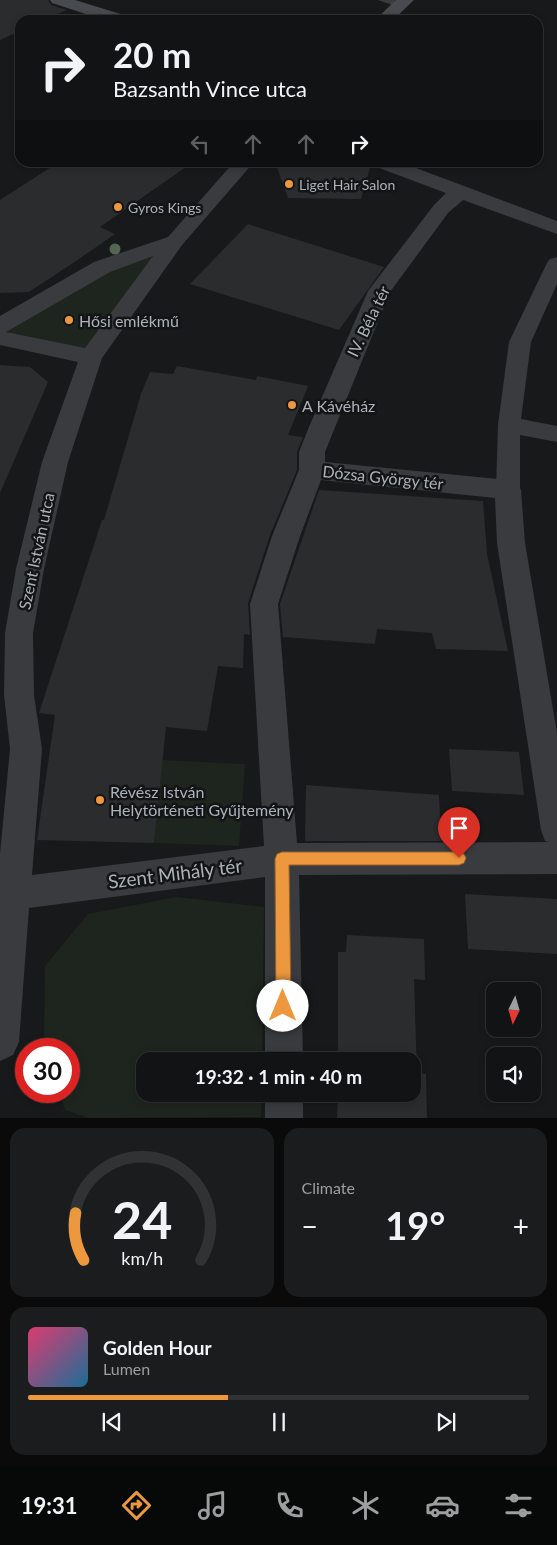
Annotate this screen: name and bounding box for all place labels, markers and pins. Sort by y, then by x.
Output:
place label: Liget Hair Salon [299,176,395,193]
marker: Liget Hair Salon [283,178,295,190]
place label: Gyros Kings [128,199,201,216]
marker: Gyros Kings [112,201,124,213]
place label: Hősi emlékmű [79,311,179,330]
marker: Hősi emlékmű [63,314,75,326]
place label: A Kávéház [302,396,375,415]
marker: A Kávéház [286,399,298,411]
place label: Révész István Helytörténeti Gyűjtemény [110,782,294,819]
marker: Révész István Helytörténeti Gyűjtemény [94,794,106,806]
pin [438,807,480,858]

